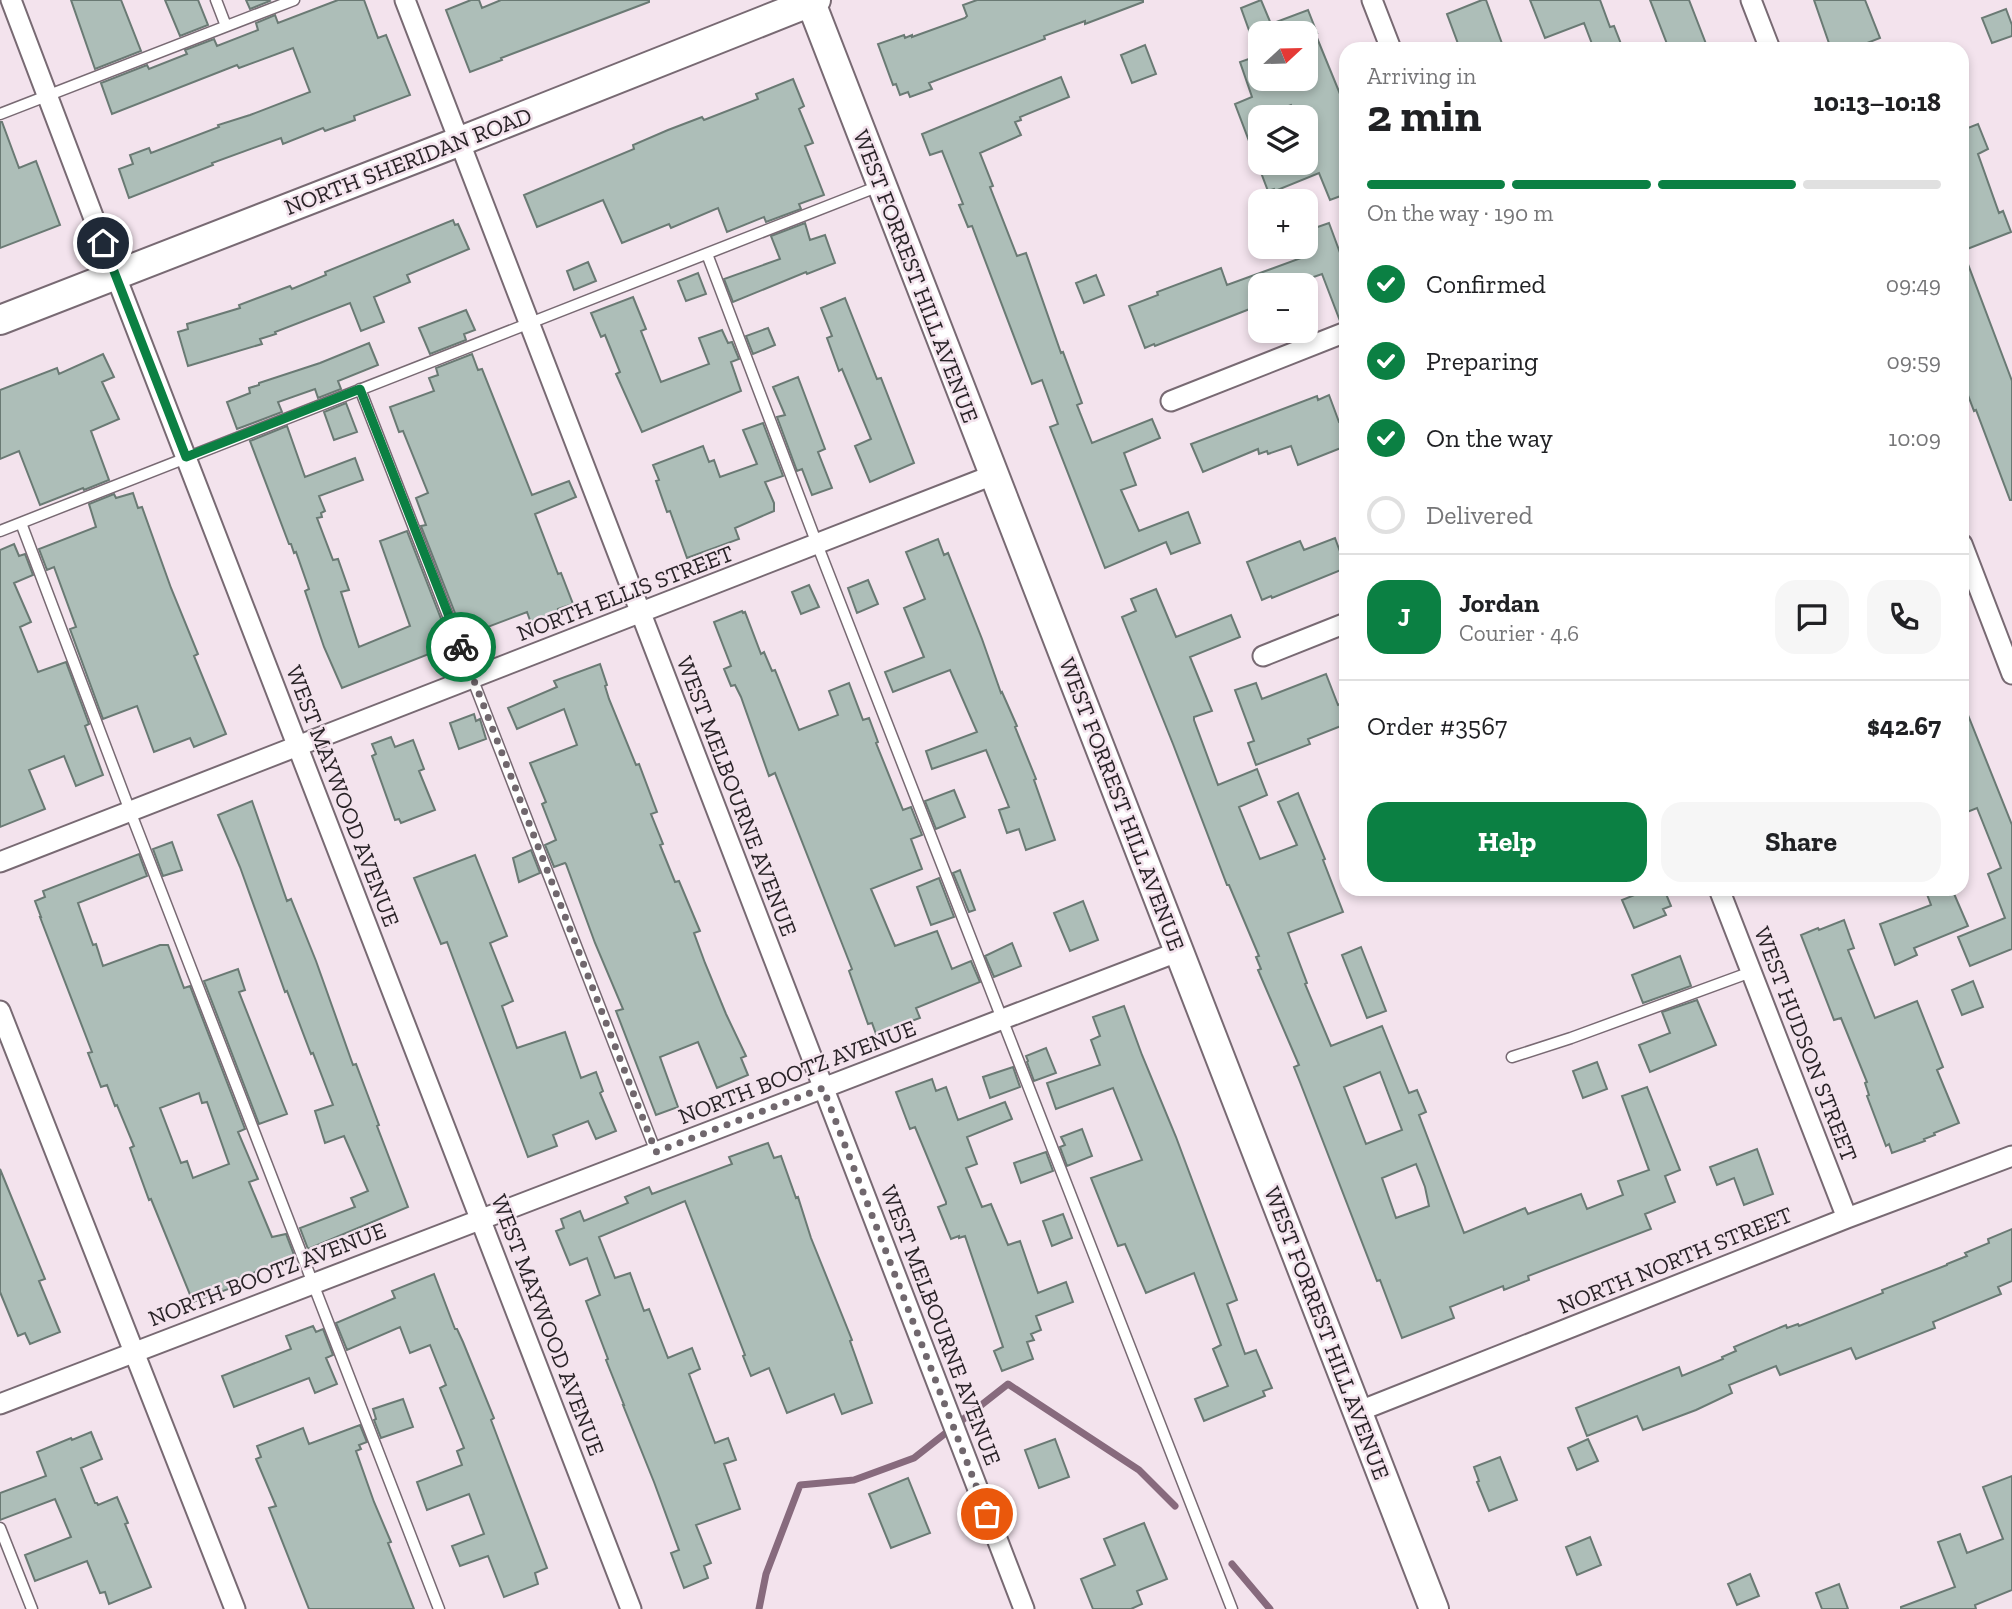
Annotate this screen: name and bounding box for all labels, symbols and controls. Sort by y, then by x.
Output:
north arrow [1248,21,1318,91]
map controls [1248,21,1318,343]
text: Arriving in [1367,62,1476,90]
text: 10:13–10:18 [1813,86,1941,118]
text: 2 min [1367,88,1482,143]
street label: NORTH SHERIDAN ROAD [280,101,536,221]
button: layers [1248,105,1318,175]
street label: WEST FORREST HILL AVENUE [847,126,985,426]
button: + [1248,189,1318,259]
text: On the way · 190 m [1367,199,1553,227]
pin [73,213,133,273]
icon: home [84,224,122,262]
icon: check [1367,265,1405,303]
text: Confirmed [1426,268,1546,300]
text: 09:49 [1886,270,1941,298]
button: − [1248,273,1318,343]
icon: check [1367,342,1405,380]
text: Preparing [1426,345,1538,377]
text: 09:59 [1886,347,1941,375]
icon: check [1367,419,1405,457]
text: On the way [1426,422,1553,454]
text: 10:09 [1888,424,1941,452]
text: Delivered [1426,499,1533,531]
street label: NORTH ELLIS STREET [513,539,737,647]
button: chat [1775,580,1849,654]
button: phone [1867,580,1941,654]
text: Jordan [1459,587,1539,619]
text: J [1398,601,1410,633]
courier [426,612,496,682]
text: Courier · 4.6 [1459,619,1579,647]
icon: bike [442,628,480,666]
street label: WEST MELBOURNE AVENUE [671,652,803,940]
street label: WEST FORREST HILL AVENUE [1053,654,1191,954]
street label: WEST MAYWOOD AVENUE [280,661,406,931]
text: Order #3567 [1367,710,1507,742]
text: $42.67 [1867,710,1941,742]
button: Help [1367,802,1647,882]
button: Share [1661,802,1941,882]
street label: WEST HUDSON STREET [1748,923,1864,1165]
street label: NORTH BOOTZ AVENUE [674,1014,920,1130]
street label: WEST MELBOURNE AVENUE [875,1181,1007,1469]
street label: WEST FORREST HILL AVENUE [1258,1183,1396,1483]
street label: WEST MAYWOOD AVENUE [485,1190,611,1460]
street label: NORTH NORTH STREET [1554,1200,1796,1320]
street label: NORTH BOOTZ AVENUE [144,1216,390,1332]
pin [957,1484,1017,1544]
icon: bag [968,1495,1006,1533]

